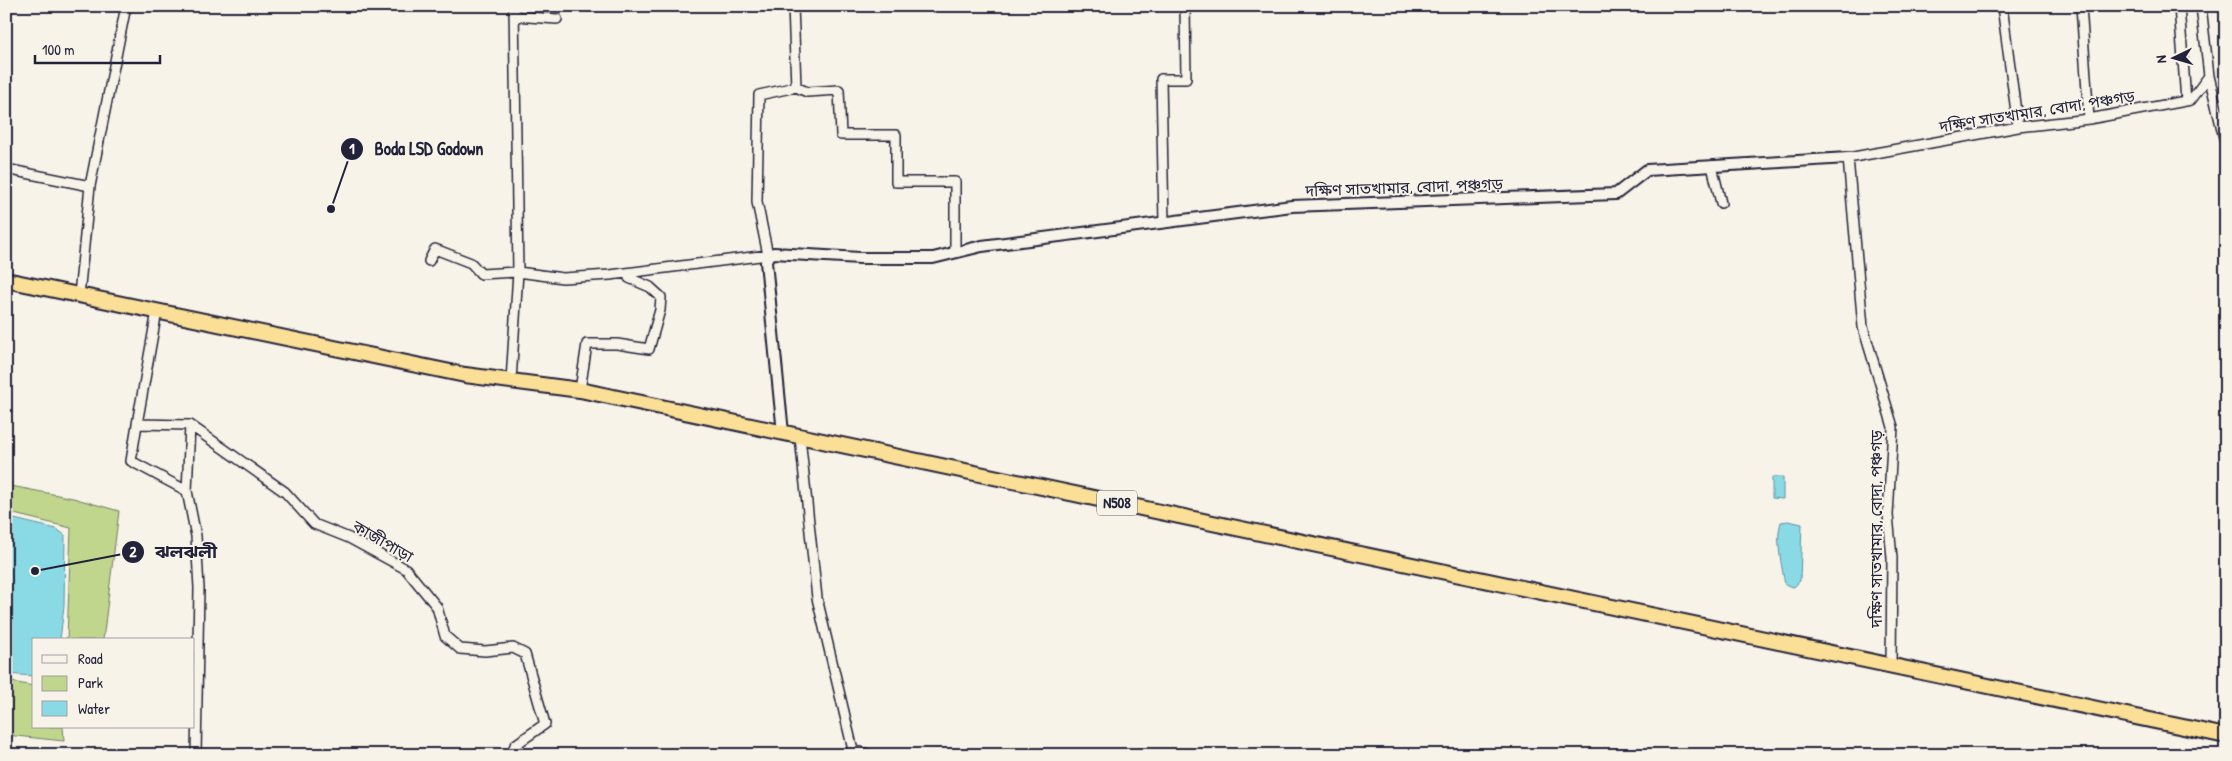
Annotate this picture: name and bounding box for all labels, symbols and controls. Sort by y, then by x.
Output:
scale bar [35,32,160,64]
north arrow [2150,32,2200,82]
text: 100 m [42,39,75,60]
text: N [2151,54,2170,64]
street label: দক্ষিণ সাতখামার, বোদা, পঞ্চগড় [1937,85,2137,137]
callout: Boda LSD Godown [339,132,493,165]
text: Boda LSD Godown [375,136,483,161]
text: 1 [349,138,355,159]
street label: দক্ষিণ সাতখামার, বোদা, পঞ্চগড় [1304,173,1504,201]
street label: দক্ষিণ সাতখামার, বোদা, পঞ্চগড় [1865,430,1887,629]
road number: N508 [1097,490,1137,516]
street label: কাজীপাড়া [348,514,418,568]
callout: ঝলঝলী [120,536,227,569]
text: ঝলঝলী [154,539,218,564]
text: 2 [129,541,137,562]
legend [32,638,195,728]
text: Road [78,648,103,669]
text: Park [78,672,103,693]
text: Water [78,698,110,719]

